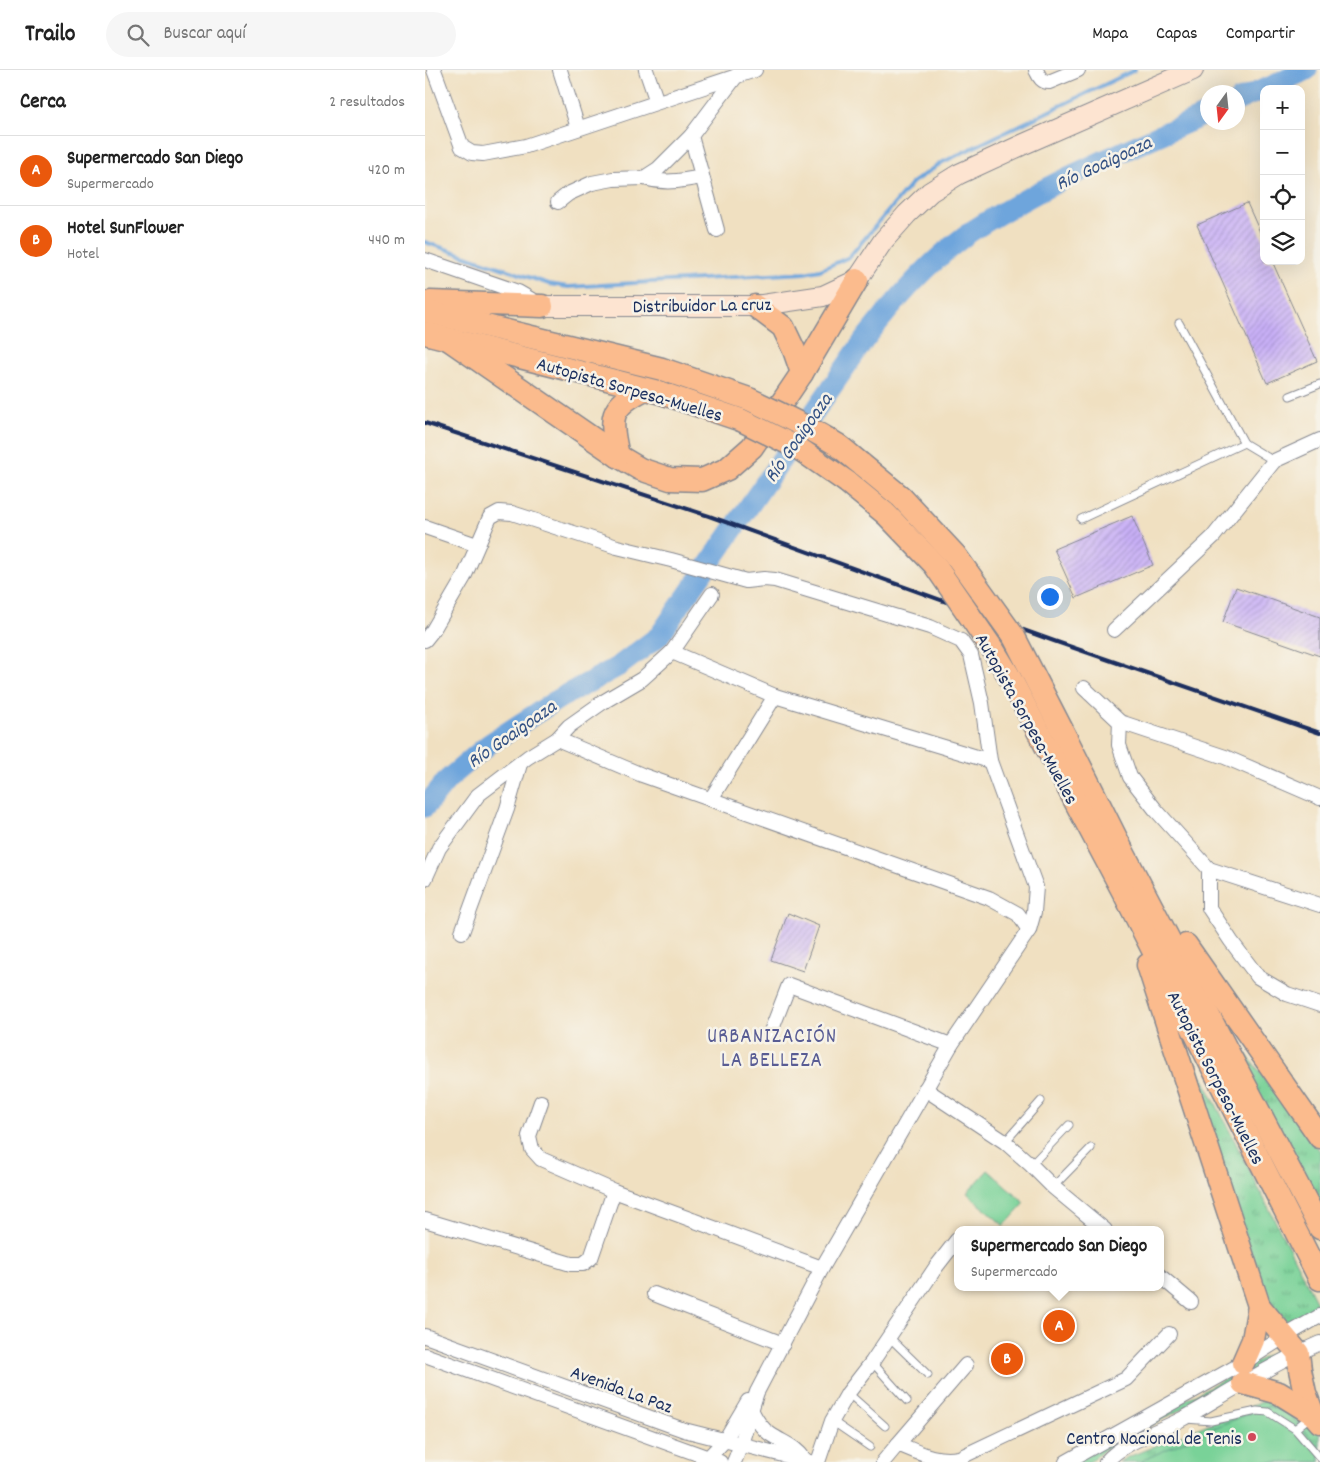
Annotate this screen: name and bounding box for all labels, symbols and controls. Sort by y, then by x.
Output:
search box [106,12,456,57]
text: Trailo [25,18,76,52]
icon: search [124,21,152,49]
text: Buscar aquí [164,21,246,48]
text: Mapa [1092,22,1128,47]
text: Capas [1156,22,1198,47]
text: Compartir [1226,22,1295,47]
north arrow [1200,85,1245,130]
map controls [1260,85,1305,265]
button: + [1260,85,1305,130]
text: Cerca [20,88,66,118]
text: 2 resultados [329,91,405,114]
water label: Río Goaigoaza [1052,130,1158,199]
button: − [1260,130,1305,175]
text: Supermercado San Diego [67,146,243,173]
text: A [32,159,40,182]
text: 420 m [368,159,405,182]
text: Supermercado [67,173,154,196]
button: locate [1260,175,1305,220]
text: Hotel SunFlower [67,216,184,243]
button: layers [1260,220,1305,265]
text: B [32,229,40,252]
text: 440 m [368,229,405,252]
text: Hotel [67,243,99,266]
street label: Distribuidor La cruz [633,293,772,322]
street label: Autopista Sorpesa-Muelles [533,352,725,431]
water label: Río Goaigoaza [758,387,841,489]
your location [1037,584,1063,610]
street label: Autopista Sorpesa-Muelles [967,629,1083,810]
water label: Río Goaigoaza [463,694,564,776]
street label: Autopista Sorpesa-Muelles [1158,987,1270,1170]
district label: URBANIZACIÓN LA BELLEZA [707,1023,837,1077]
popup [954,1226,1164,1291]
text: Supermercado San Diego [971,1234,1147,1261]
text: Supermercado [971,1261,1058,1284]
pin: A [1043,1307,1075,1345]
pin: B [991,1340,1023,1378]
street label: Avenida La Paz [566,1360,676,1422]
place label: Centro Nacional de Tenis [1066,1427,1242,1454]
marker: Centro Nacional de Tenis [1246,1431,1258,1443]

